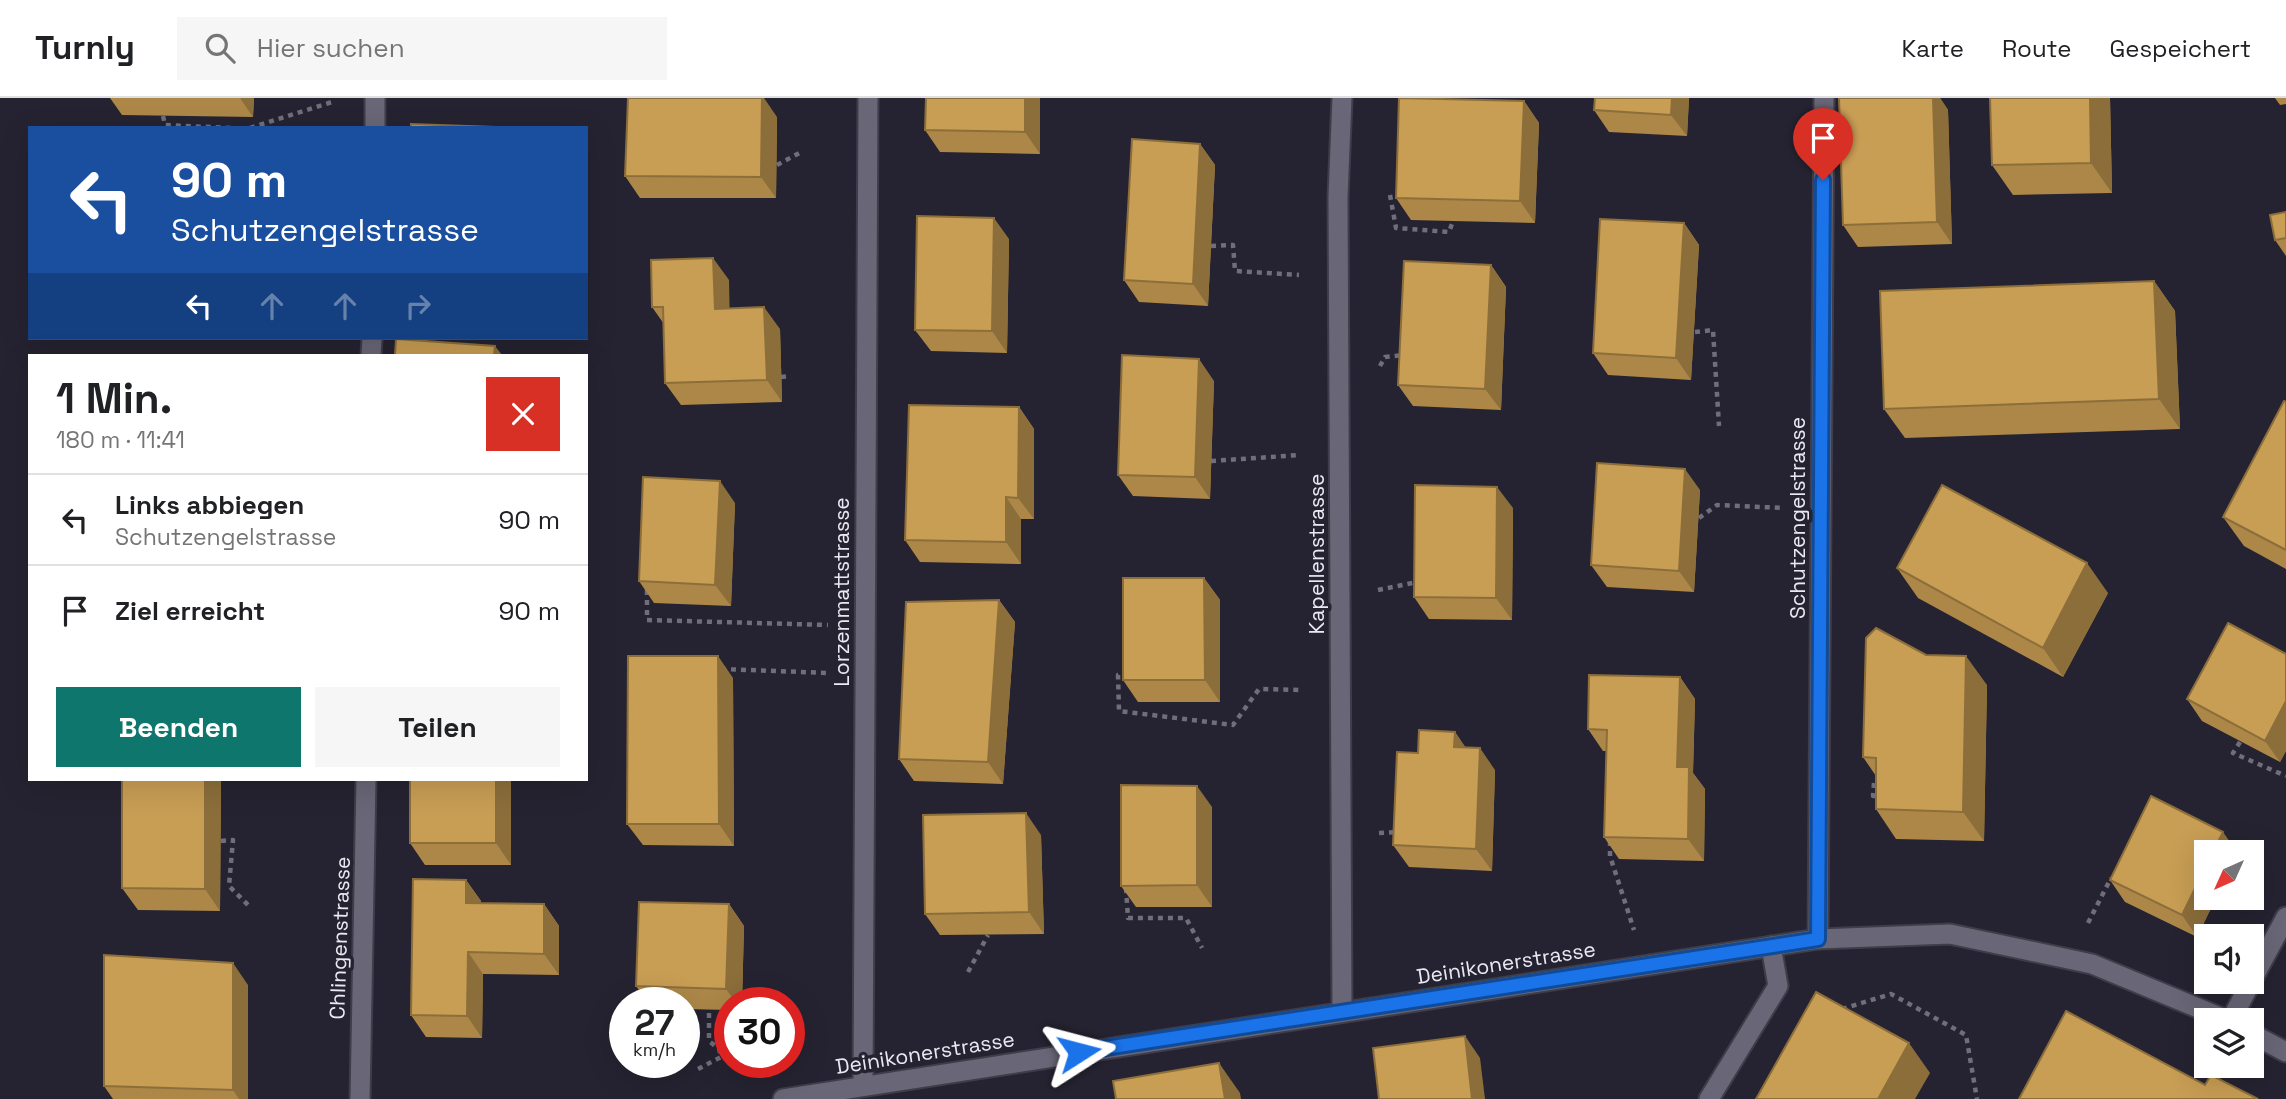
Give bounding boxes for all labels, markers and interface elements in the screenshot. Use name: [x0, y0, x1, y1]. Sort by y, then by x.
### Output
search box: [177, 17, 667, 80]
text: Turnly: [35, 27, 135, 69]
icon: search: [201, 29, 239, 67]
text: Hier suchen: [257, 31, 405, 65]
text: Karte: [1902, 33, 1964, 64]
text: Route: [2002, 33, 2071, 64]
text: Gespeichert: [2109, 33, 2251, 64]
pin: [1793, 108, 1853, 180]
icon: arrive: [1804, 119, 1842, 157]
text: 90 m: [171, 149, 287, 211]
icon: left: [56, 154, 147, 245]
text: Schutzengelstrasse: [171, 210, 479, 250]
icon: left: [180, 287, 218, 325]
icon: ahead: [253, 287, 291, 325]
icon: ahead: [326, 287, 364, 325]
icon: right: [399, 287, 437, 325]
text: 1 Min.: [56, 372, 172, 425]
button: close: [486, 377, 560, 451]
street label: Schutzengelstrasse: [1784, 417, 1811, 619]
text: 180 m · 11:41: [56, 425, 185, 455]
street label: Kapellenstrasse: [1303, 473, 1330, 635]
text: Links abbiegen: [115, 488, 304, 522]
street label: Lorzenmattstrasse: [828, 497, 855, 687]
icon: left: [56, 501, 94, 539]
text: 90 m: [498, 503, 560, 537]
text: Schutzengelstrasse: [115, 522, 336, 552]
icon: arrive: [56, 592, 94, 630]
text: Ziel erreicht: [115, 594, 265, 628]
text: 90 m: [498, 594, 560, 628]
button: Beenden: [56, 687, 301, 767]
button: Teilen: [315, 687, 560, 767]
north arrow: [2194, 840, 2264, 910]
map controls: [2194, 840, 2264, 1078]
street label: Chlingenstrasse: [323, 856, 356, 1020]
button: sound: [2194, 924, 2264, 994]
street label: Deinikonerstrasse: [1414, 935, 1597, 990]
speed limit sign: 30: [714, 987, 805, 1078]
text: 27: [635, 1001, 674, 1045]
button: layers: [2194, 1008, 2264, 1078]
position arrow: [1042, 1015, 1116, 1089]
street label: Deinikonerstrasse: [833, 1025, 1016, 1080]
text: km/h: [633, 1038, 676, 1061]

